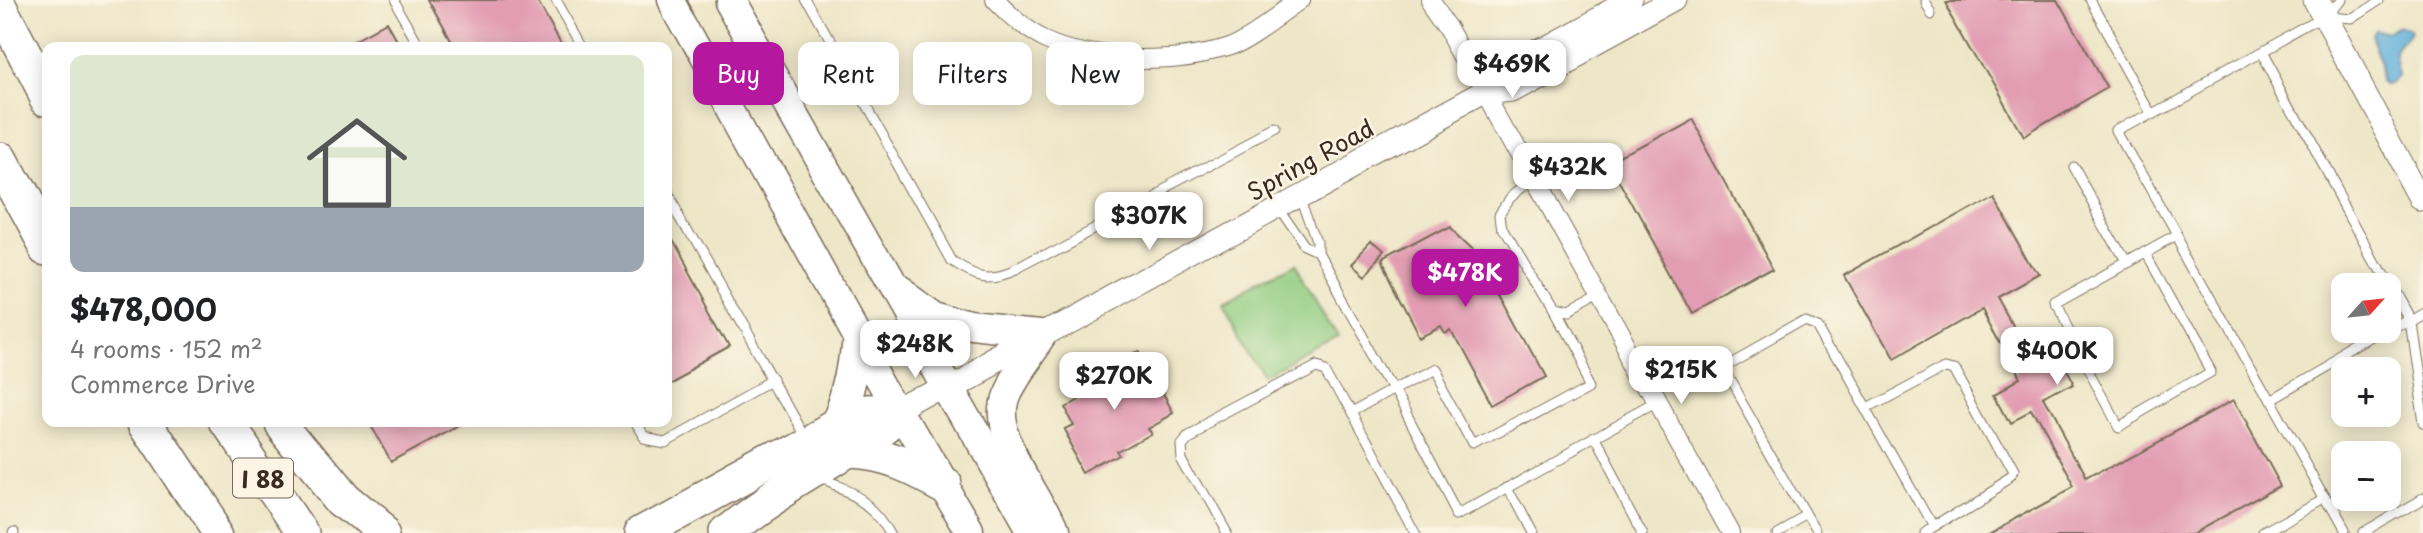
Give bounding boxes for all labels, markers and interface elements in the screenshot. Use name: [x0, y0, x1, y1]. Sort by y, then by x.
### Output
pin: $469K: [1463, 41, 1561, 100]
chip: Buy: [693, 42, 784, 105]
chip: Rent: [798, 42, 899, 105]
chip: Filters: [913, 42, 1032, 105]
chip: New: [1046, 42, 1144, 105]
text: $469K: [1473, 45, 1551, 80]
icon: home: [294, 100, 420, 226]
street label: Spring Road: [1240, 109, 1380, 209]
pin: $432K: [1519, 144, 1617, 203]
text: $432K: [1529, 148, 1607, 183]
pin: $307K: [1100, 192, 1198, 252]
text: $307K: [1111, 197, 1187, 232]
pin: $478K: [1416, 250, 1514, 309]
text: $478K: [1428, 254, 1502, 289]
north arrow: [2331, 273, 2401, 343]
map controls: [2331, 273, 2401, 511]
text: $478,000: [70, 286, 217, 331]
pin: $248K: [866, 320, 964, 380]
text: $248K: [876, 325, 954, 360]
pin: $400K: [2008, 328, 2106, 387]
text: 4 rooms · 152 m²: [70, 331, 263, 366]
text: $400K: [2016, 332, 2098, 367]
pin: $215K: [1632, 346, 1730, 406]
text: $215K: [1645, 351, 1717, 386]
pin: $270K: [1065, 352, 1163, 412]
text: $270K: [1075, 357, 1153, 392]
button: +: [2331, 357, 2401, 427]
text: Commerce Drive: [70, 366, 256, 401]
button: −: [2331, 441, 2401, 511]
road number: I 88: [233, 458, 293, 498]

